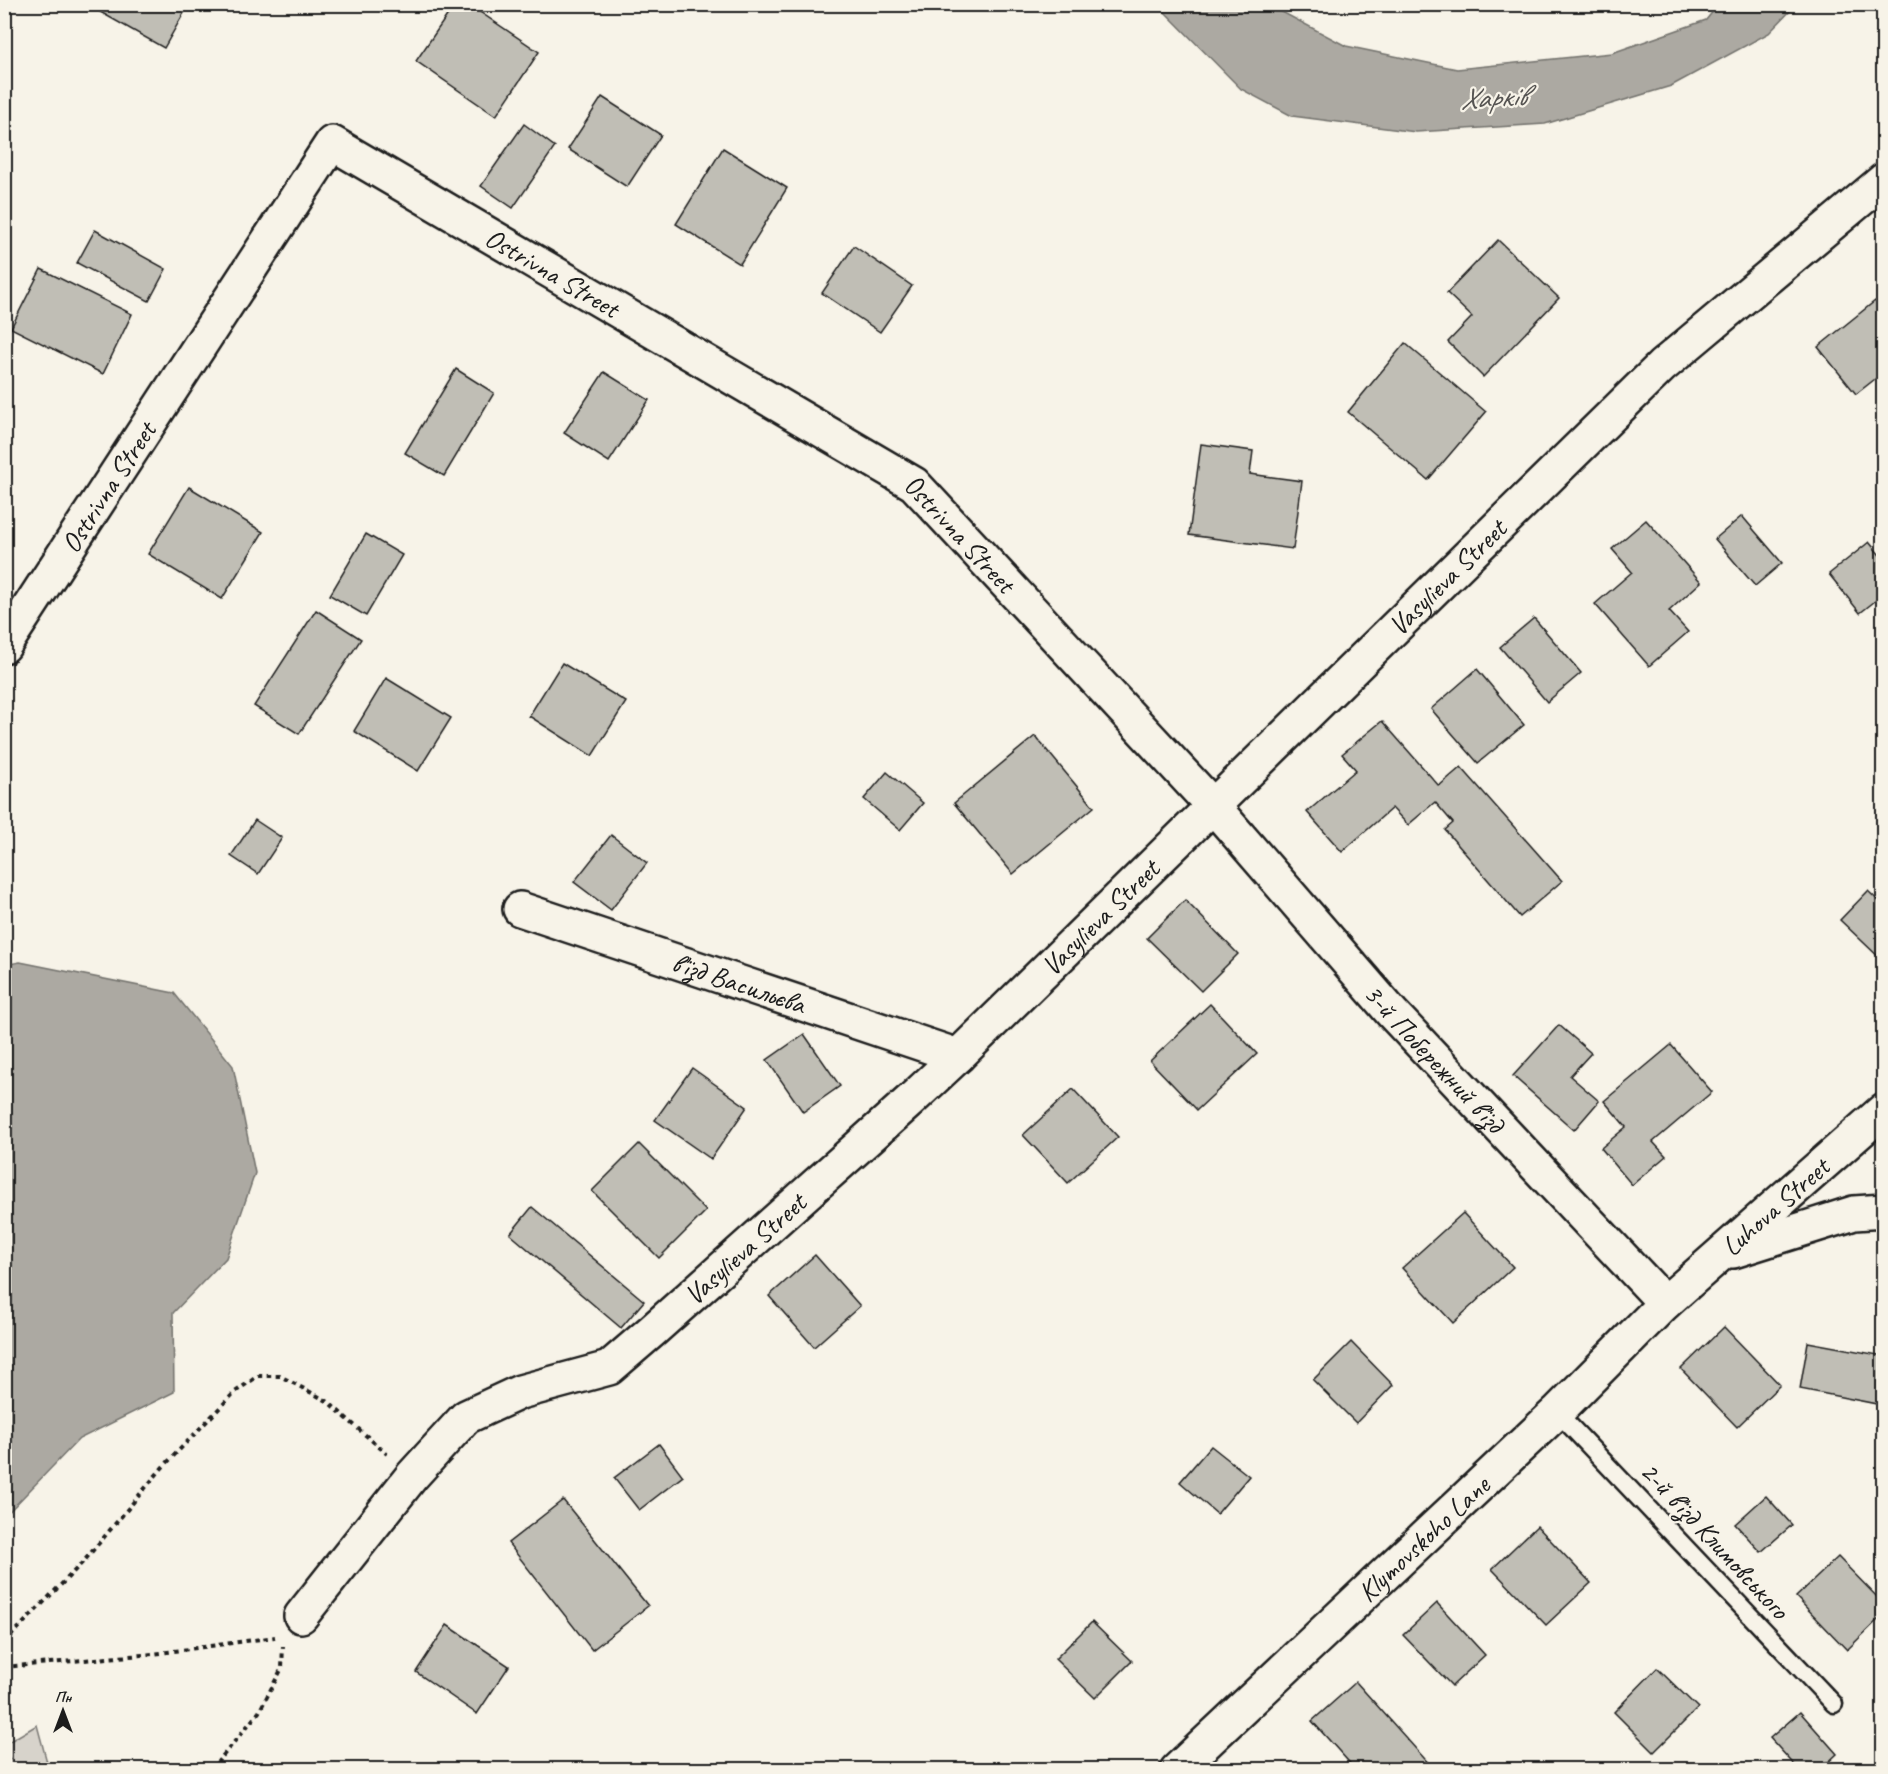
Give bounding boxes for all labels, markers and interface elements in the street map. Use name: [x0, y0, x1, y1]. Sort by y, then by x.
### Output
water label: Харків: [1459, 76, 1539, 118]
street label: Ostrivna Street: [479, 219, 628, 326]
street label: Ostrivna Street: [52, 413, 165, 559]
street label: Ostrivna Street: [899, 465, 1025, 602]
street label: Vasylieva Street: [1381, 510, 1515, 642]
street label: Vasylieva Street: [1033, 850, 1168, 983]
street label: в'їзд Васильєва: [668, 944, 812, 1022]
street label: 3-й Побережний в'їзд: [1357, 976, 1515, 1142]
street label: Luhova Street: [1714, 1148, 1838, 1263]
street label: Vasylieva Street: [676, 1183, 815, 1312]
street label: 2-й в'їзд Климовського: [1632, 1454, 1799, 1628]
street label: Klymovskoho Lane: [1350, 1466, 1498, 1609]
north arrow: [33, 1681, 93, 1741]
text: Пн: [55, 1687, 72, 1707]

